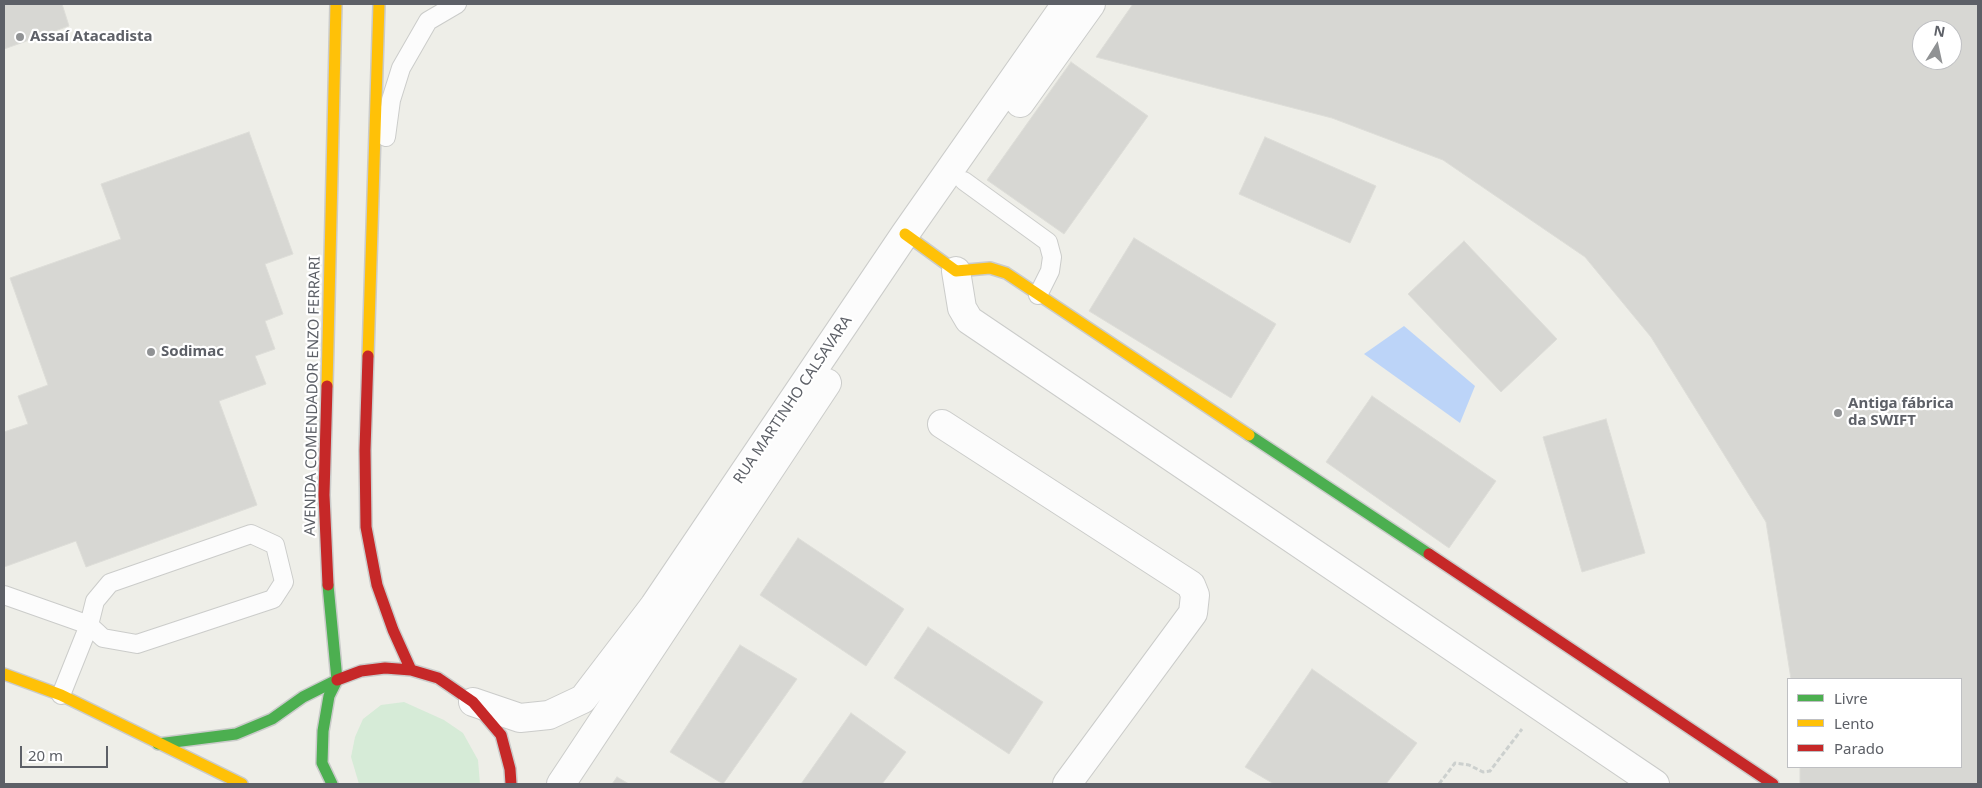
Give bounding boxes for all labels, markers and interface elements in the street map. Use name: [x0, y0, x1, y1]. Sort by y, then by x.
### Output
north arrow: [1912, 20, 1962, 70]
text: N: [1932, 20, 1947, 41]
place label: Assaí Atacadista: [30, 28, 152, 46]
marker: Assaí Atacadista: [14, 31, 26, 43]
street label: AVENIDA COMENDADOR ENZO FERRARI: [302, 256, 324, 536]
street label: RUA MARTINHO CALSAVARA: [730, 313, 856, 487]
place label: Sodimac: [161, 343, 224, 361]
marker: Sodimac: [145, 346, 157, 358]
place label: Antiga fábrica da SWIFT: [1848, 395, 1954, 430]
marker: Antiga fábrica da SWIFT: [1832, 407, 1844, 419]
legend: [1787, 678, 1962, 768]
text: Livre: [1834, 688, 1868, 708]
text: Lento: [1834, 713, 1874, 733]
scale bar: [22, 736, 110, 768]
text: Parado: [1834, 738, 1884, 758]
text: 20 m: [28, 745, 63, 765]

